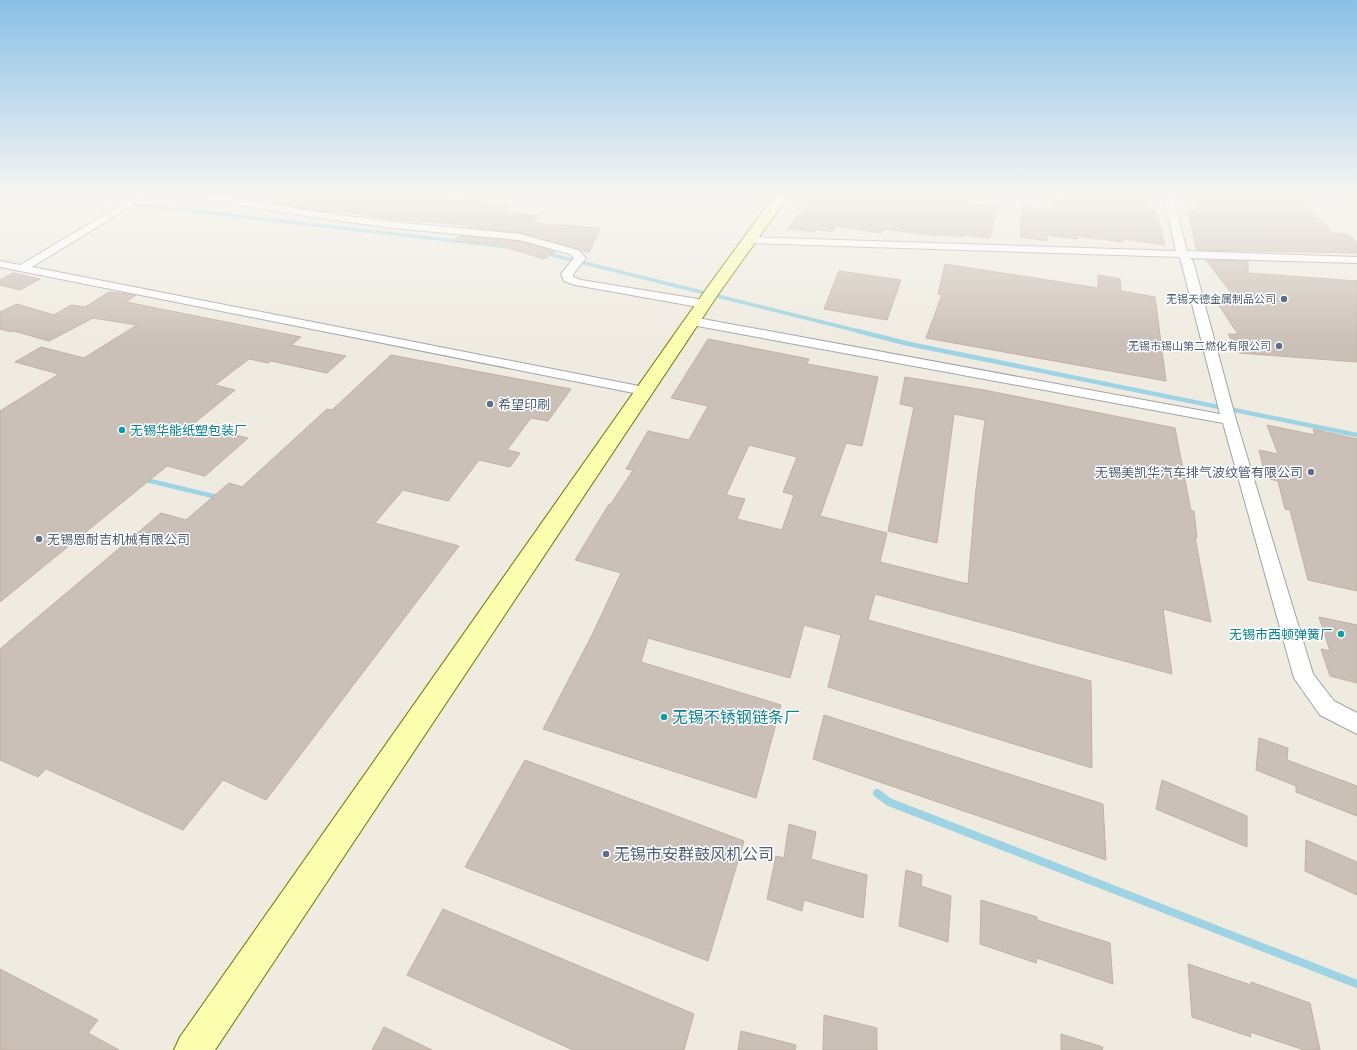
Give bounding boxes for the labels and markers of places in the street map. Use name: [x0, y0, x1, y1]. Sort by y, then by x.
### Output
place label: 无锡天德金属制品公司: [1166, 293, 1276, 306]
marker: 无锡天德金属制品公司: [1279, 294, 1289, 304]
place label: 无锡市锡山第二燃化有限公司: [1128, 340, 1271, 353]
marker: 无锡市锡山第二燃化有限公司: [1274, 341, 1284, 351]
place label: 希望印刷: [498, 397, 550, 412]
marker: 希望印刷: [485, 399, 495, 409]
place label: 无锡华能纸塑包装厂: [130, 423, 247, 438]
marker: 无锡华能纸塑包装厂: [117, 425, 127, 435]
place label: 无锡美凯华汽车排气波纹管有限公司: [1095, 465, 1303, 480]
marker: 无锡美凯华汽车排气波纹管有限公司: [1306, 467, 1316, 477]
place label: 无锡恩耐吉机械有限公司: [47, 532, 190, 547]
marker: 无锡恩耐吉机械有限公司: [34, 534, 44, 544]
place label: 无锡市西顿弹簧厂: [1229, 627, 1333, 642]
marker: 无锡市西顿弹簧厂: [1336, 629, 1346, 639]
place label: 无锡不锈钢链条厂: [672, 708, 800, 727]
marker: 无锡不锈钢链条厂: [659, 712, 669, 722]
place label: 无锡市安群鼓风机公司: [614, 845, 774, 864]
marker: 无锡市安群鼓风机公司: [601, 849, 611, 859]

